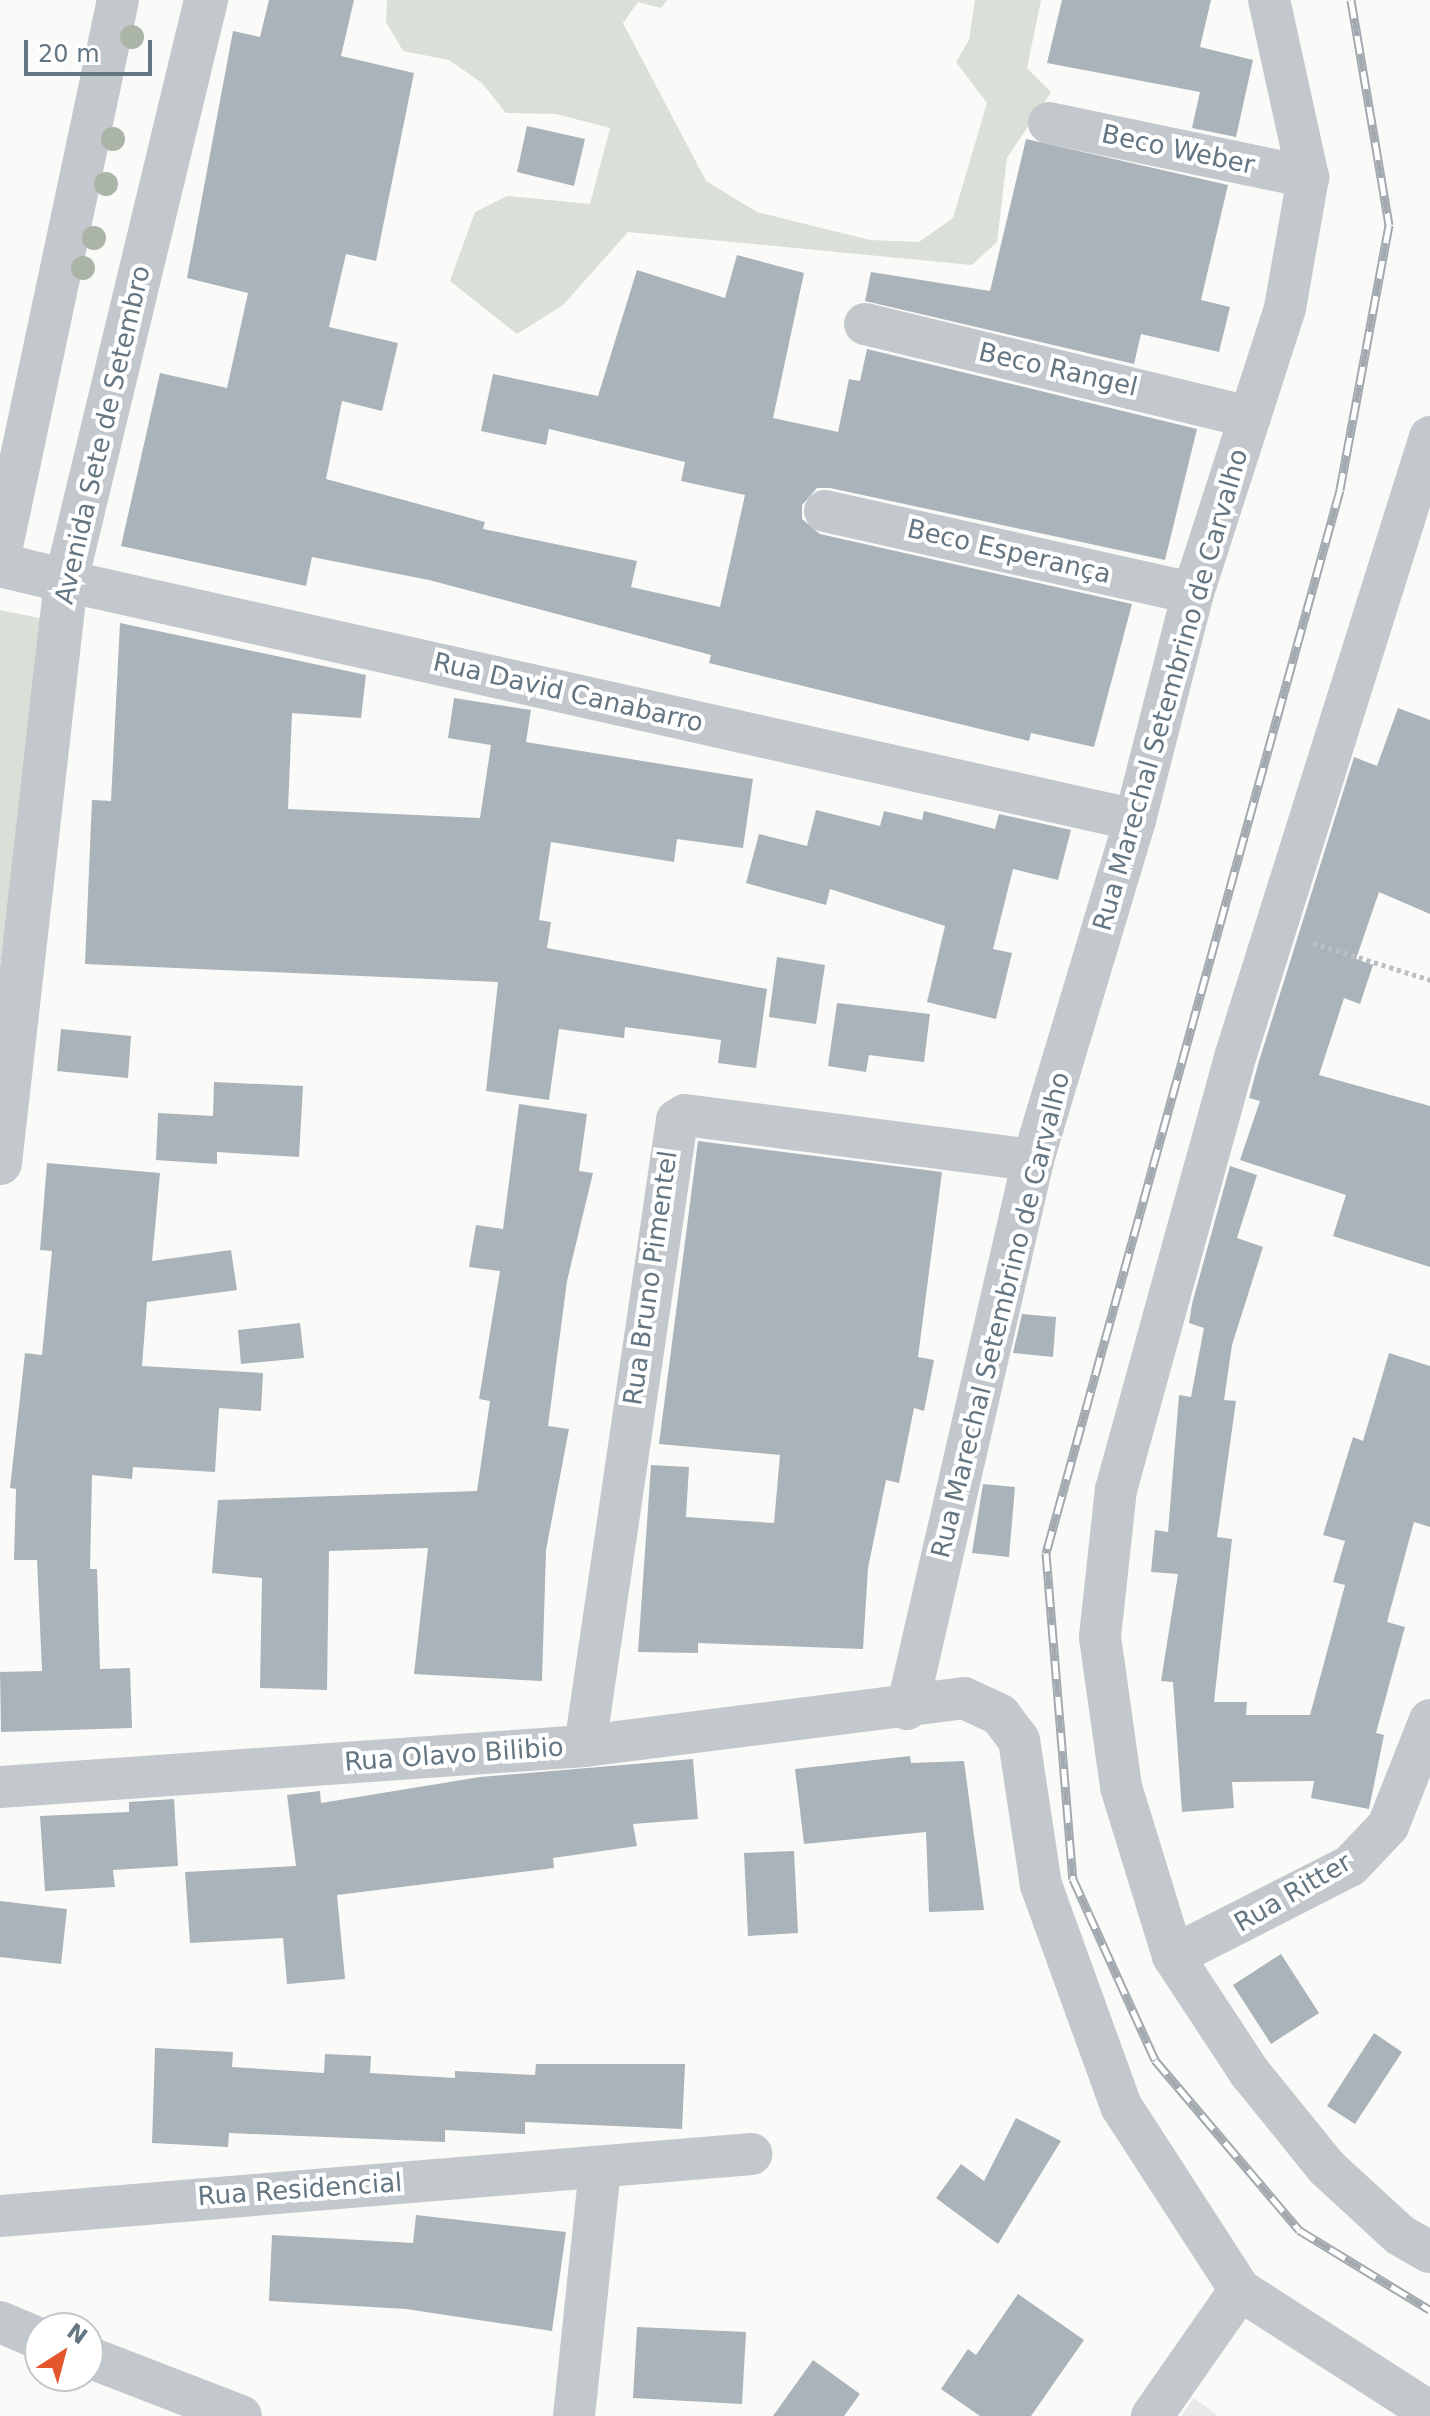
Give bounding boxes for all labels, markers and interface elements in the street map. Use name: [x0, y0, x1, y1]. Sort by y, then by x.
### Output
scale bar: [28, 24, 156, 74]
text: 20 m: [38, 40, 100, 68]
street label: Beco Weber: [1099, 119, 1257, 181]
street label: Avenida Sete de Setembro: [49, 263, 157, 607]
street label: Beco Rangel: [976, 337, 1140, 403]
street label: Rua Marechal Setembrino de Carvalho: [1087, 445, 1255, 935]
street label: Beco Esperança: [904, 513, 1114, 591]
street label: Rua David Canabarro: [430, 647, 706, 739]
street label: Rua Marechal Setembrino de Carvalho: [925, 1069, 1077, 1561]
street label: Rua Bruno Pimentel: [618, 1149, 684, 1407]
street label: Rua Olavo Bilibio: [343, 1732, 565, 1778]
street label: Rua Ritter: [1229, 1847, 1357, 1939]
street label: Rua Residencial: [197, 2167, 403, 2213]
north arrow: [24, 2312, 104, 2392]
text: N: [62, 2318, 92, 2349]

